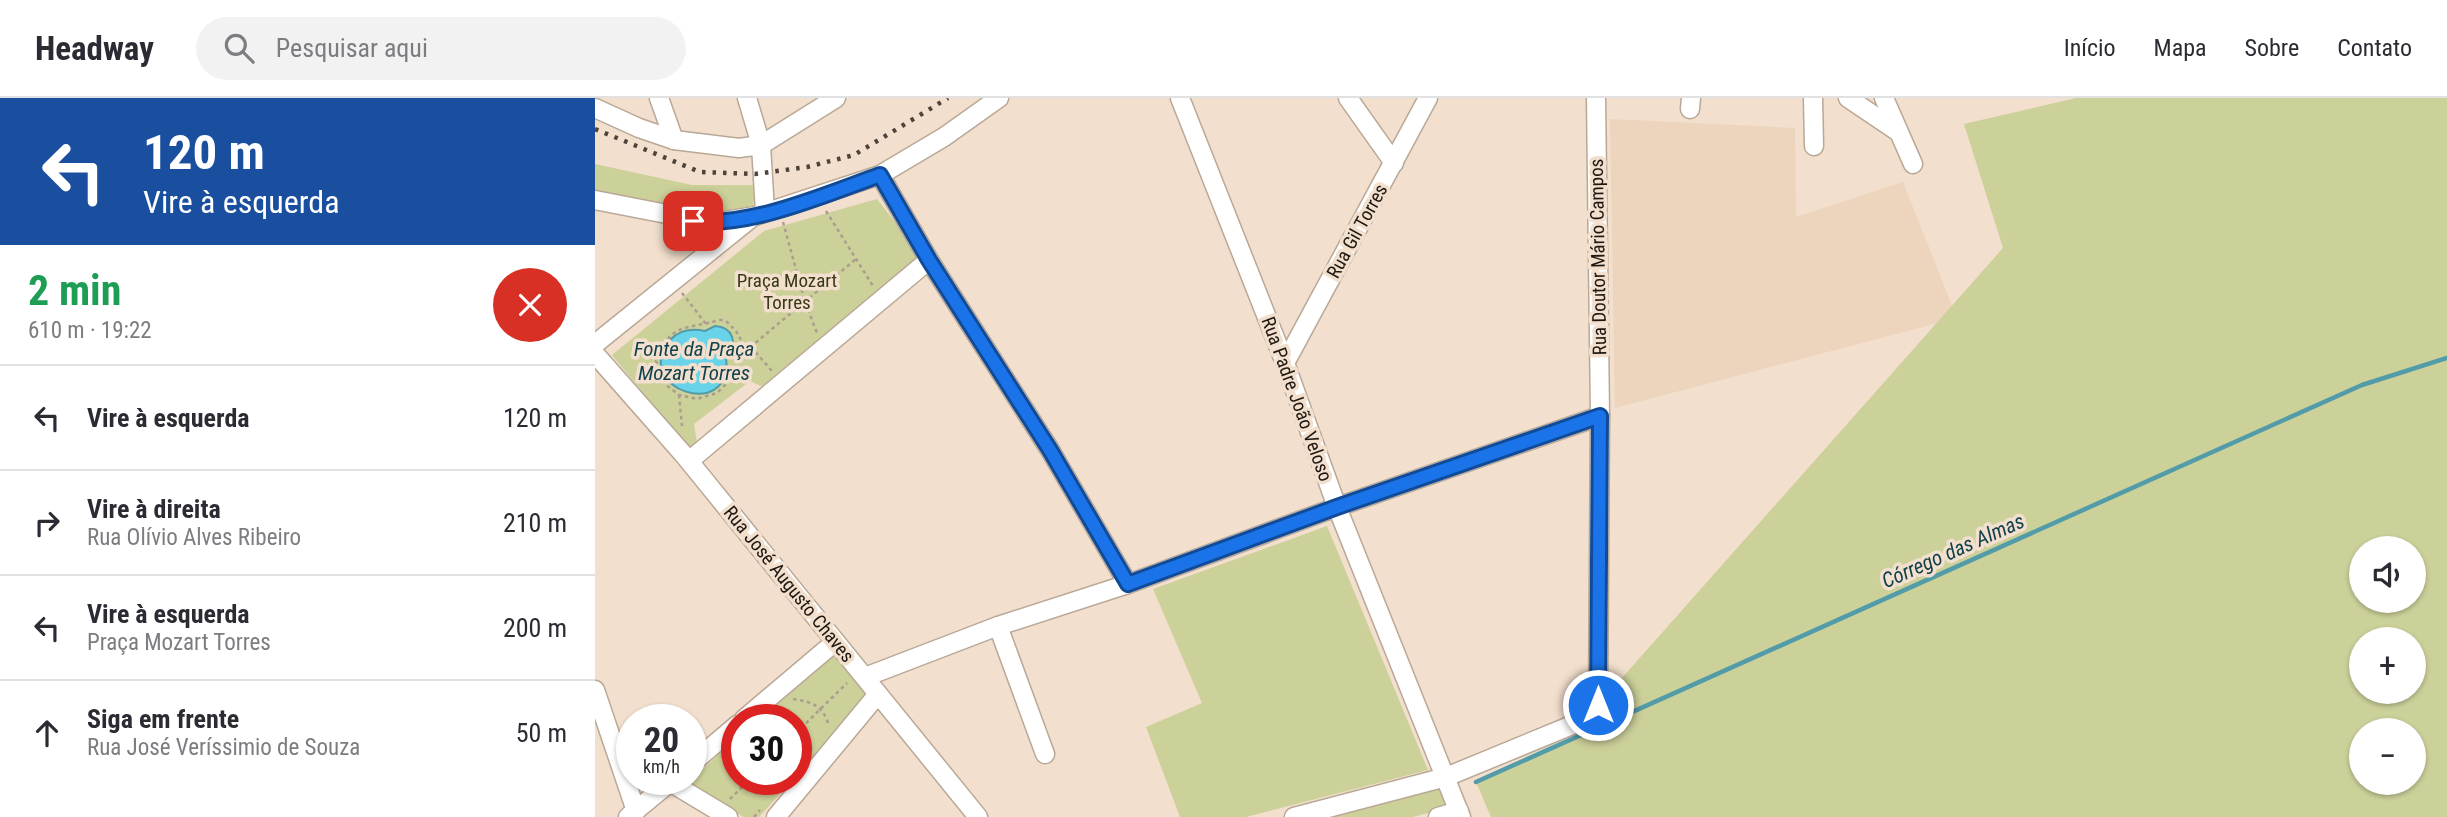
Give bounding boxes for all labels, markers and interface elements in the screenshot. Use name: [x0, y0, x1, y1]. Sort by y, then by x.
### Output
search box: [196, 17, 686, 80]
text: Headway: [35, 29, 154, 68]
icon: search: [220, 29, 258, 67]
text: Pesquisar aqui: [276, 33, 428, 63]
text: Início: [2064, 34, 2116, 62]
text: Mapa: [2154, 34, 2207, 62]
text: Sobre: [2245, 34, 2299, 62]
text: Contato: [2337, 34, 2412, 62]
text: 120 m: [143, 124, 265, 181]
icon: left: [28, 126, 119, 217]
street label: Rua Doutor Mário Campos: [1585, 158, 1611, 356]
street label: Rua Gil Torres: [1322, 180, 1392, 282]
text: Vire à esquerda: [143, 183, 339, 221]
pin: [663, 191, 723, 251]
icon: arrive: [674, 202, 712, 240]
text: 2 min: [28, 266, 121, 315]
button: close: [493, 268, 567, 342]
park label: Praça Mozart Torres: [737, 269, 837, 314]
street label: Rua Padre João Veloso: [1257, 314, 1337, 484]
text: 610 m · 19:22: [28, 317, 152, 344]
water label: Fonte da Praça Mozart Torres: [634, 337, 754, 385]
icon: left: [28, 399, 66, 437]
text: Vire à esquerda: [87, 403, 250, 433]
text: 120 m: [503, 403, 567, 433]
text: Vire à direita: [87, 494, 221, 524]
street label: Rua José Augusto Chaves: [719, 501, 859, 667]
icon: right: [28, 504, 66, 542]
text: 210 m: [503, 508, 567, 538]
water label: Córrego das Almas: [1878, 509, 2028, 593]
text: Rua Olívio Alves Ribeiro: [87, 524, 301, 551]
map controls: [2349, 536, 2426, 795]
button: sound: [2349, 536, 2426, 613]
text: Vire à esquerda: [87, 599, 250, 629]
icon: left: [28, 609, 66, 647]
text: 200 m: [503, 613, 567, 643]
button: +: [2349, 627, 2426, 704]
text: Praça Mozart Torres: [87, 629, 271, 656]
position arrow: [1561, 668, 1635, 742]
text: Siga em frente: [87, 704, 239, 734]
speed limit sign: 30: [721, 704, 812, 795]
icon: ahead: [28, 714, 66, 752]
text: 50 m: [516, 718, 567, 748]
button: −: [2349, 718, 2426, 795]
text: 20: [644, 720, 679, 761]
text: Rua José Veríssimio de Souza: [87, 734, 360, 761]
text: km/h: [643, 756, 680, 777]

